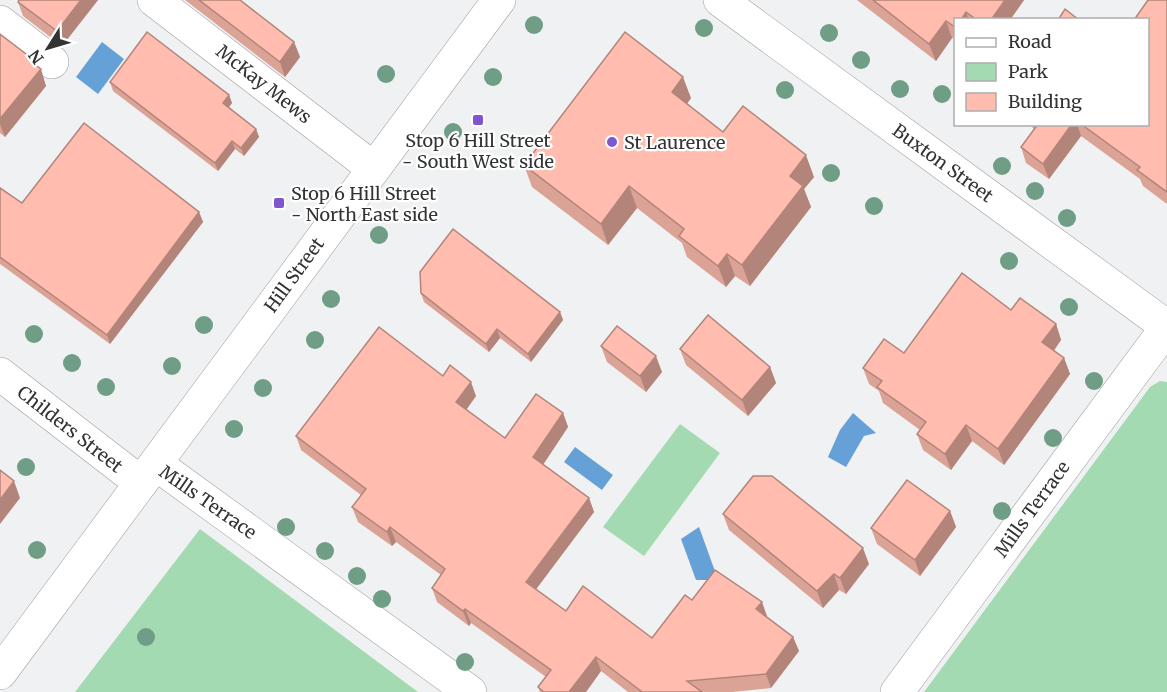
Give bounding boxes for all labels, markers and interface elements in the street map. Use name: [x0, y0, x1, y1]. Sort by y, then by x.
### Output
north arrow: [18, 18, 78, 78]
legend: [954, 18, 1149, 126]
text: Road: [1008, 30, 1052, 53]
street label: McKay Mews: [212, 40, 316, 128]
text: N: [24, 46, 48, 68]
text: Park: [1008, 60, 1049, 83]
text: Building: [1008, 90, 1082, 113]
marker: Stop 6 Hill Street - South West side: [471, 113, 485, 127]
street label: Buxton Street: [888, 119, 998, 207]
place label: Stop 6 Hill Street - South West side: [402, 129, 554, 173]
place label: St Laurence: [624, 131, 725, 154]
marker: St Laurence: [605, 135, 619, 149]
place label: Stop 6 Hill Street - North East side: [291, 182, 438, 226]
marker: Stop 6 Hill Street - North East side: [272, 196, 286, 210]
street label: Hill Street: [259, 233, 329, 317]
street label: Childers Street: [13, 381, 127, 477]
street label: Mills Terrace: [989, 456, 1075, 562]
street label: Mills Terrace: [155, 460, 261, 544]

